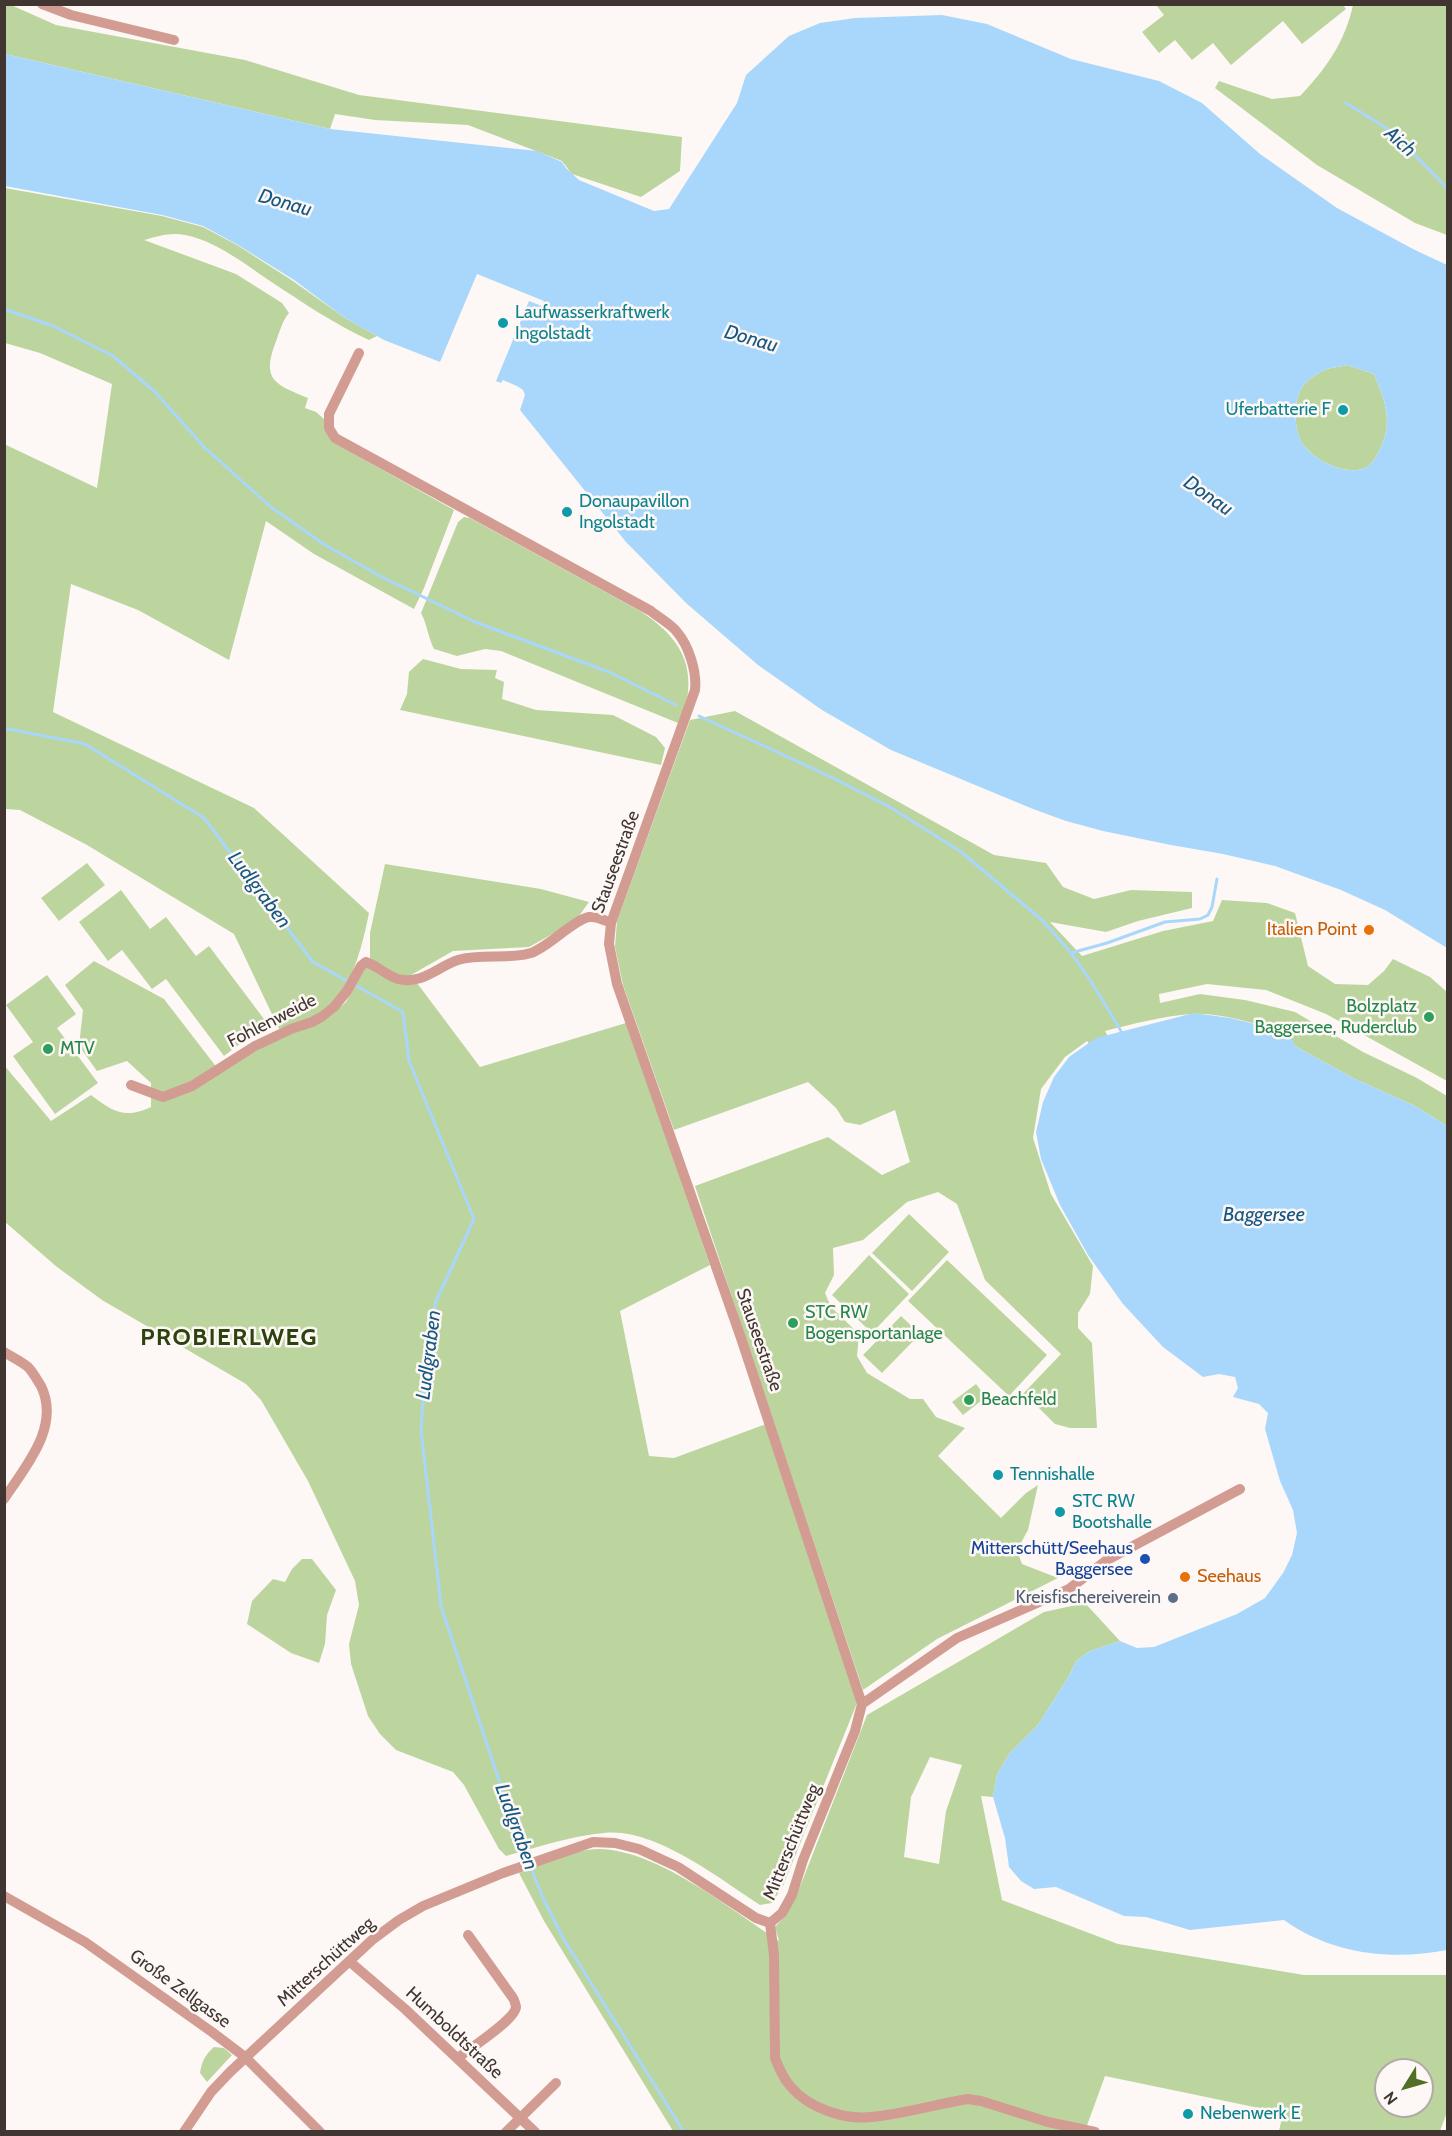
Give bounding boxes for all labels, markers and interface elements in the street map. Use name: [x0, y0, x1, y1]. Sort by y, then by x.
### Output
water label: Aich: [1379, 122, 1421, 162]
water label: Donau: [255, 184, 315, 222]
place label: Laufwasserkraftwerk Ingolstadt: [515, 302, 670, 344]
marker: Laufwasserkraftwerk Ingolstadt: [496, 316, 510, 330]
water label: Donau: [721, 320, 781, 358]
place label: Uferbatterie F: [1225, 399, 1331, 421]
marker: Uferbatterie F: [1336, 403, 1350, 417]
water label: Donau: [1179, 471, 1237, 521]
place label: Donaupavillon Ingolstadt: [579, 491, 689, 534]
marker: Donaupavillon Ingolstadt: [560, 505, 574, 519]
street label: Stauseestraße: [587, 808, 645, 916]
water label: Ludlgraben: [222, 847, 296, 933]
place label: Italien Point: [1267, 919, 1357, 941]
marker: Italien Point: [1362, 923, 1376, 937]
street label: Fohlenweide: [224, 989, 320, 1053]
place label: Bolzplatz Baggersee, Ruderclub: [1254, 996, 1417, 1038]
marker: Bolzplatz Baggersee, Ruderclub: [1422, 1010, 1436, 1024]
place label: MTV: [60, 1038, 95, 1060]
marker: MTV: [41, 1042, 55, 1056]
water label: Baggersee: [1223, 1203, 1305, 1227]
street label: Stauseestraße: [731, 1286, 787, 1394]
place label: STC RW Bogensportanlage: [805, 1302, 943, 1344]
water label: Ludlgraben: [412, 1309, 446, 1401]
marker: STC RW Bogensportanlage: [786, 1316, 800, 1330]
district label: PROBIERLWEG: [140, 1324, 318, 1352]
place label: Beachfeld: [981, 1389, 1057, 1411]
marker: Beachfeld: [962, 1393, 976, 1407]
place label: Tennishalle: [1010, 1464, 1095, 1486]
marker: Tennishalle: [991, 1468, 1005, 1482]
place label: STC RW Bootshalle: [1072, 1491, 1152, 1534]
marker: STC RW Bootshalle: [1053, 1505, 1067, 1519]
place label: Mitterschütt/Seehaus Baggersee: [971, 1538, 1133, 1580]
marker: Mitterschütt/Seehaus Baggersee: [1138, 1552, 1152, 1566]
place label: Seehaus: [1197, 1566, 1261, 1588]
marker: Seehaus: [1178, 1570, 1192, 1584]
place label: Kreisfischereiverein: [1016, 1587, 1161, 1609]
marker: Kreisfischereiverein: [1166, 1591, 1180, 1605]
water label: Ludlgraben: [489, 1781, 543, 1873]
street label: Mitterschüttweg: [759, 1781, 825, 1903]
street label: Mitterschüttweg: [273, 1913, 379, 2011]
street label: Große Zellgasse: [125, 1945, 235, 2033]
street label: Humboldtstraße: [401, 1982, 507, 2084]
north arrow: [1374, 2058, 1434, 2118]
text: N: [1380, 2088, 1402, 2108]
place label: Nebenwerk E: [1200, 2103, 1301, 2125]
marker: Nebenwerk E: [1181, 2107, 1195, 2121]

